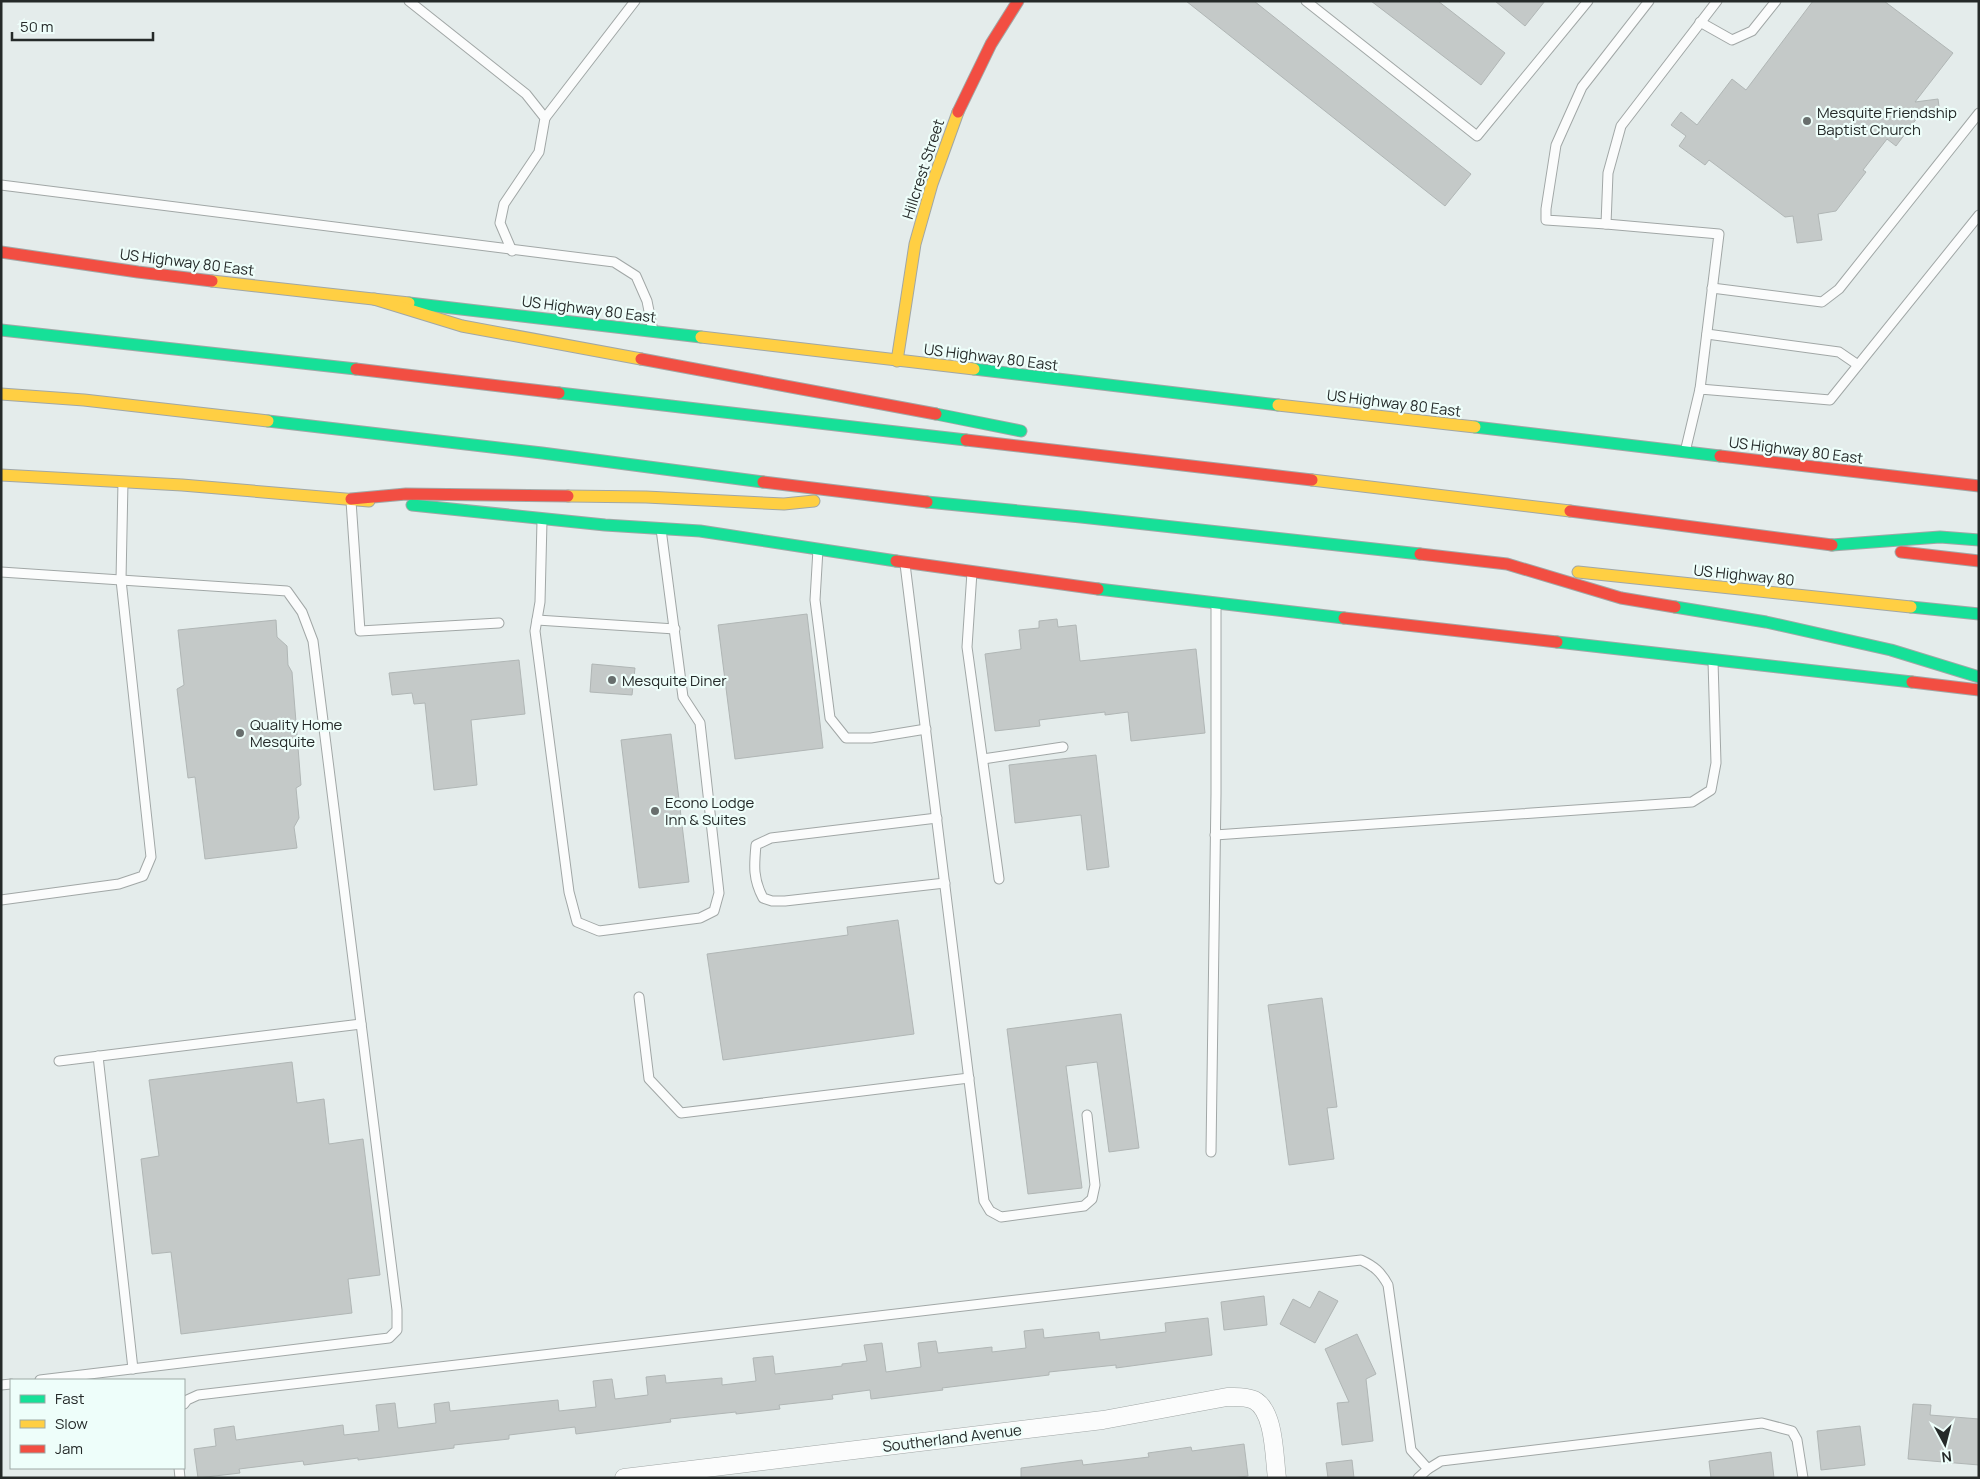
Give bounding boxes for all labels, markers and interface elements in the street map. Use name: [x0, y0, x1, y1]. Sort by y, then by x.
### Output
scale bar: [12, 10, 154, 42]
text: 50 m: [20, 16, 54, 37]
place label: Mesquite Friendship Baptist Church: [1817, 102, 1957, 140]
marker: Mesquite Friendship Baptist Church: [1801, 115, 1813, 127]
street label: Hillcrest Street: [897, 116, 949, 222]
street label: US Highway 80 East: [119, 243, 255, 281]
street label: US Highway 80 East: [521, 290, 657, 328]
street label: US Highway 80 East: [923, 338, 1059, 376]
street label: US Highway 80 East: [1326, 384, 1462, 422]
street label: US Highway 80 East: [1728, 431, 1864, 469]
street label: US Highway 80: [1692, 559, 1796, 591]
place label: Mesquite Diner: [622, 670, 727, 691]
marker: Mesquite Diner: [606, 674, 618, 686]
place label: Quality Home Mesquite: [250, 714, 343, 752]
marker: Quality Home Mesquite: [234, 727, 246, 739]
place label: Econo Lodge Inn & Suites: [665, 792, 755, 830]
marker: Econo Lodge Inn & Suites: [649, 805, 661, 817]
legend: [10, 1379, 185, 1469]
text: Fast: [55, 1388, 84, 1409]
text: Slow: [55, 1413, 88, 1434]
street label: Southerland Avenue: [881, 1419, 1023, 1457]
north arrow: [1920, 1419, 1970, 1469]
text: Jam: [55, 1438, 83, 1459]
text: N: [1940, 1447, 1953, 1467]

